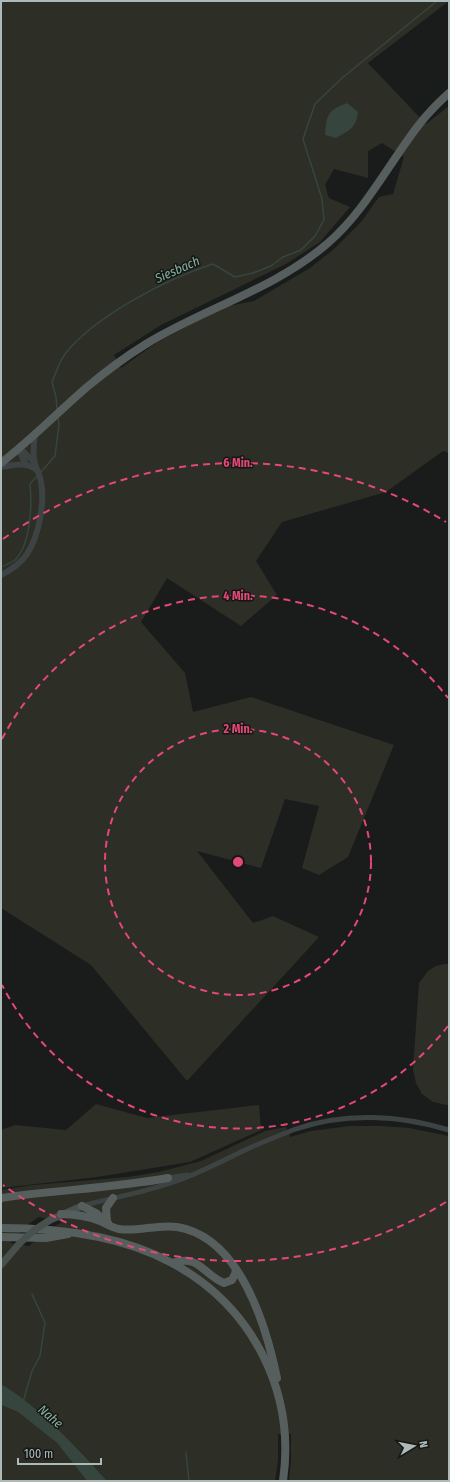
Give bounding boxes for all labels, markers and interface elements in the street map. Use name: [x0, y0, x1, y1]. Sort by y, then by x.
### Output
water label: Siesbach: [152, 253, 202, 286]
text: 6 Min.: [223, 456, 253, 470]
text: 4 Min.: [223, 589, 253, 603]
text: 2 Min.: [223, 722, 253, 736]
centre of rings: [231, 855, 245, 869]
water label: Nahe: [35, 1402, 66, 1431]
north arrow: [394, 1426, 434, 1466]
scale bar: [18, 1440, 101, 1466]
text: N: [416, 1440, 430, 1449]
text: 100 m: [24, 1447, 53, 1461]

